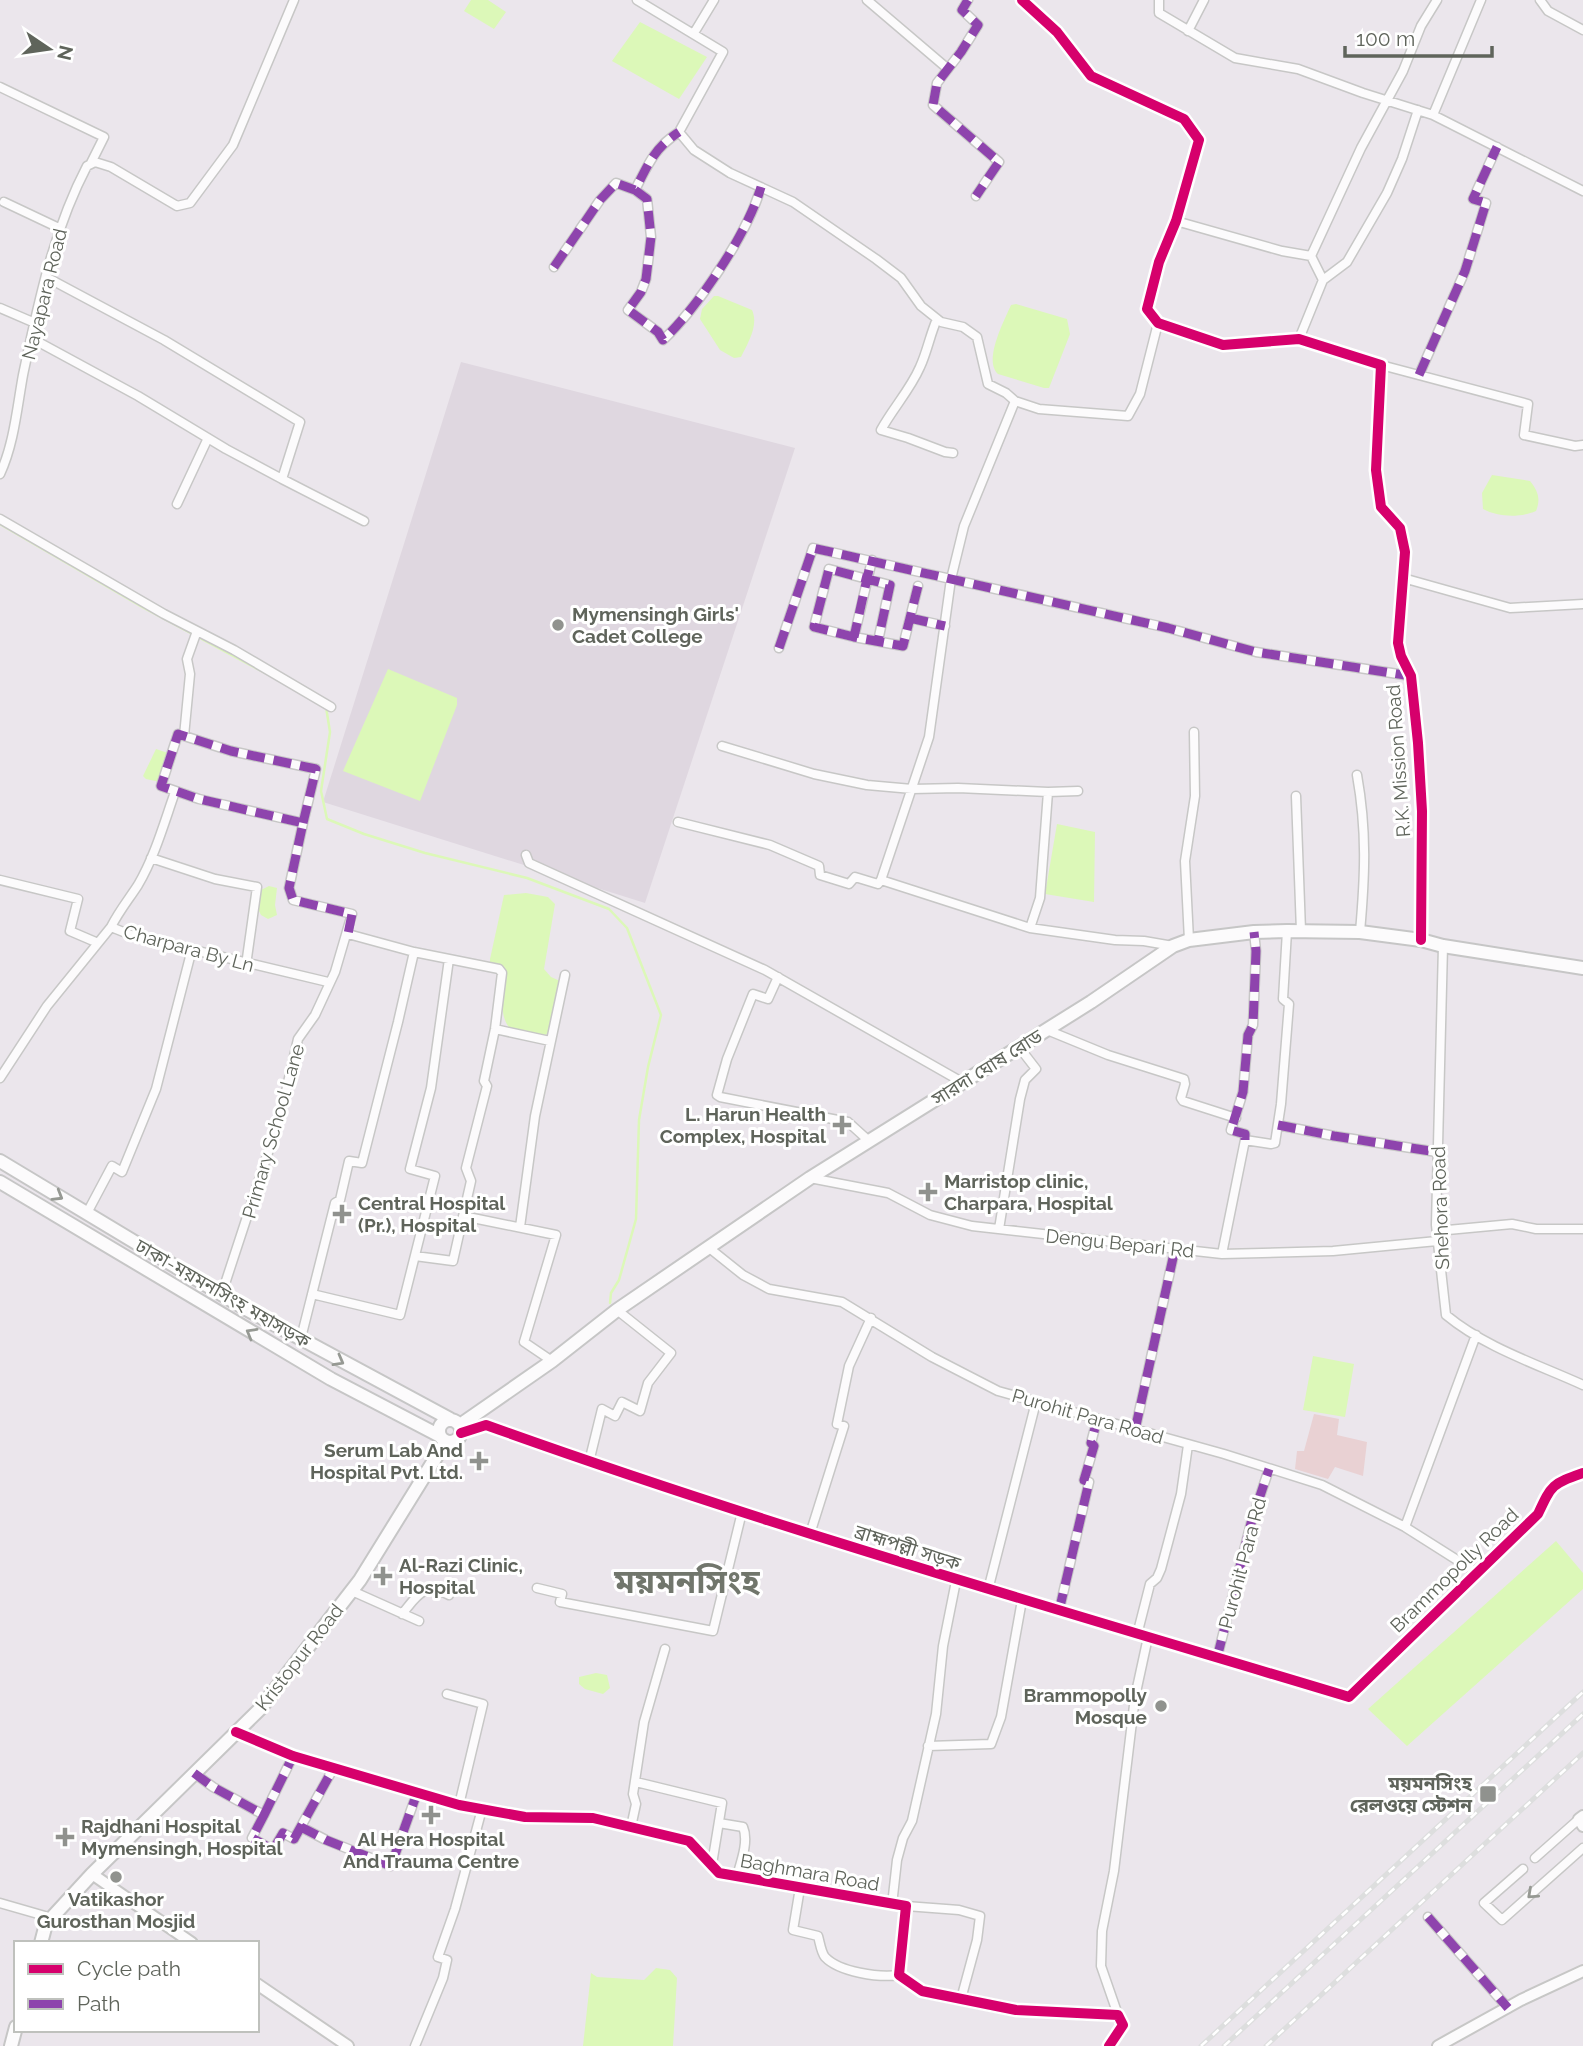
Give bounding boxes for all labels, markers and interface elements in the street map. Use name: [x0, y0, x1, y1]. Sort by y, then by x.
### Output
north arrow: [14, 14, 84, 84]
scale bar: [1345, 14, 1492, 58]
text: 100 m: [1356, 26, 1415, 51]
text: N: [53, 43, 78, 62]
street label: Nayapara Road: [17, 226, 71, 362]
place label: Mymensingh Girls' Cadet College: [572, 603, 739, 647]
marker: Mymensingh Girls' Cadet College: [550, 617, 566, 633]
street label: R.K. Mission Road: [1382, 684, 1414, 838]
street label: Charpara By Ln: [121, 920, 257, 976]
street label: সারদা ঘোষ রোড: [927, 1024, 1047, 1110]
street label: Primary School Lane: [238, 1041, 308, 1221]
place label: L. Harun Health Complex, Hospital: [660, 1103, 827, 1147]
marker: L. Harun Health Complex, Hospital: [832, 1115, 852, 1135]
street label: Shehora Road: [1427, 1146, 1453, 1270]
place label: Marristop clinic, Charpara, Hospital: [944, 1170, 1114, 1214]
marker: Marristop clinic, Charpara, Hospital: [918, 1182, 938, 1202]
one-way arrow: [51, 1188, 64, 1201]
place label: Central Hospital (Pr.), Hospital: [358, 1192, 506, 1236]
marker: Central Hospital (Pr.), Hospital: [332, 1204, 352, 1224]
street label: Dengu Bepari Rd: [1045, 1224, 1195, 1262]
street label: ঢাকা-ময়মনসিংহ মহাসড়ক: [131, 1233, 315, 1352]
one-way arrow: [246, 1328, 259, 1341]
one-way arrow: [332, 1353, 344, 1366]
street label: Purohit Para Road: [1010, 1384, 1166, 1448]
place label: Serum Lab And Hospital Pvt. Ltd.: [310, 1439, 463, 1483]
marker: Serum Lab And Hospital Pvt. Ltd.: [469, 1451, 489, 1471]
street label: Purohit Para Rd: [1214, 1495, 1270, 1631]
street label: Brammopolly Road: [1386, 1503, 1522, 1637]
street label: ব্রাহ্মপল্লী সড়ক: [852, 1519, 964, 1575]
place label: Al-Razi Clinic, Hospital: [399, 1554, 523, 1598]
district label: ময়মনসিংহ: [613, 1562, 761, 1601]
marker: Al-Razi Clinic, Hospital: [373, 1566, 393, 1586]
street label: Kristopur Road: [251, 1599, 347, 1715]
place label: Brammopolly Mosque: [1023, 1684, 1148, 1728]
marker: Brammopolly Mosque: [1153, 1698, 1169, 1714]
place label: ময়মনসিংহ রেলওয়ে স্টেশন: [1350, 1772, 1473, 1816]
marker: ময়মনসিংহ রেলওয়ে স্টেশন: [1478, 1784, 1498, 1804]
marker: Al Hera Hospital And Trauma Centre: [421, 1805, 441, 1825]
place label: Rajdhani Hospital Mymensingh, Hospital: [81, 1815, 284, 1859]
marker: Rajdhani Hospital Mymensingh, Hospital: [55, 1827, 75, 1847]
place label: Al Hera Hospital And Trauma Centre: [343, 1828, 519, 1872]
street label: Baghmara Road: [739, 1849, 881, 1895]
marker: Vatikashor Gurosthan Mosjid: [108, 1869, 124, 1885]
one-way arrow: [1527, 1886, 1540, 1898]
place label: Vatikashor Gurosthan Mosjid: [37, 1888, 195, 1932]
legend: [14, 1941, 259, 2032]
text: Cycle path: [77, 1956, 181, 1981]
text: Path: [77, 1991, 121, 2016]

